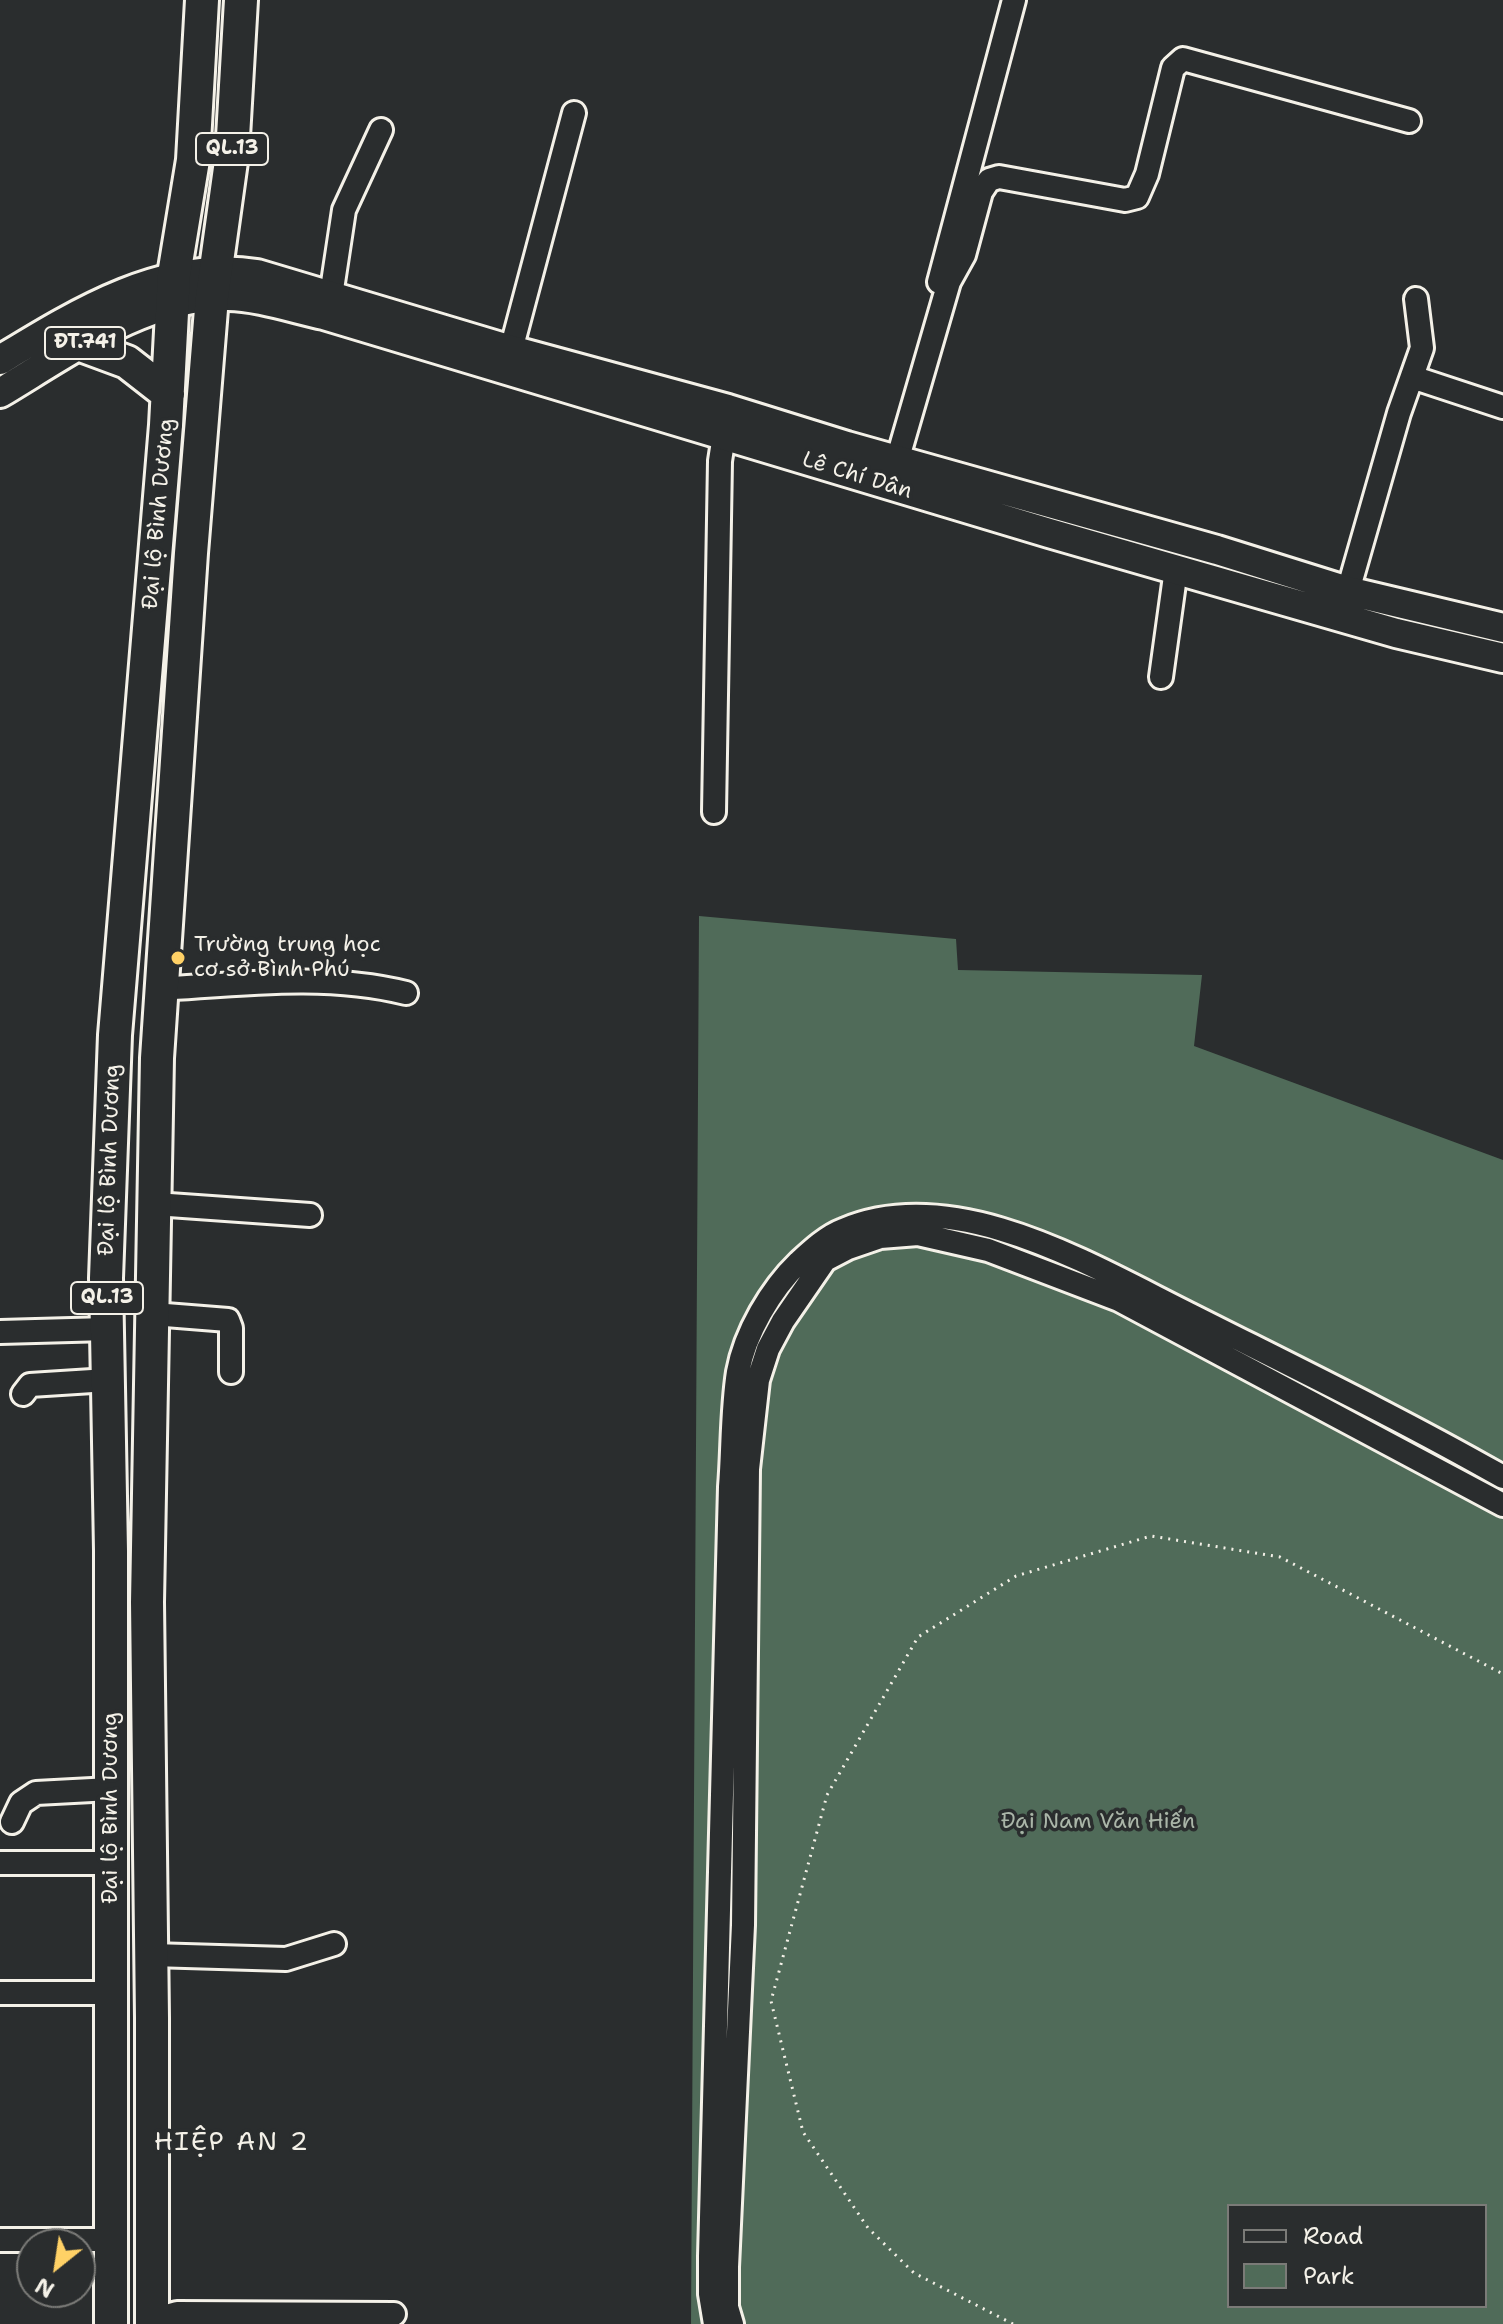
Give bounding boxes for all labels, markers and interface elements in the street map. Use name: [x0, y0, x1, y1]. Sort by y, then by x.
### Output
road number: QL.13: [196, 133, 268, 165]
road number: ĐT.741: [45, 327, 125, 359]
street label: Đại lộ Bình Dương: [137, 417, 181, 611]
street label: Lê Chí Dân: [799, 447, 915, 505]
place label: Trường trung học cơ sở Bình Phú: [194, 932, 381, 984]
marker: Trường trung học cơ sở Bình Phú: [169, 949, 187, 967]
street label: Đại lộ Bình Dương: [93, 1064, 127, 1256]
road number: QL.13: [71, 1282, 143, 1314]
street label: Đại lộ Bình Dương: [98, 1712, 124, 1904]
park label: Đại Nam Văn Hiến: [1001, 1809, 1195, 1835]
district label: HIỆP AN 2: [154, 2127, 310, 2159]
legend: [1227, 2204, 1487, 2308]
text: Road: [1303, 2220, 1363, 2252]
north arrow: [16, 2228, 96, 2308]
text: Park: [1303, 2260, 1355, 2292]
text: N: [30, 2271, 60, 2304]

